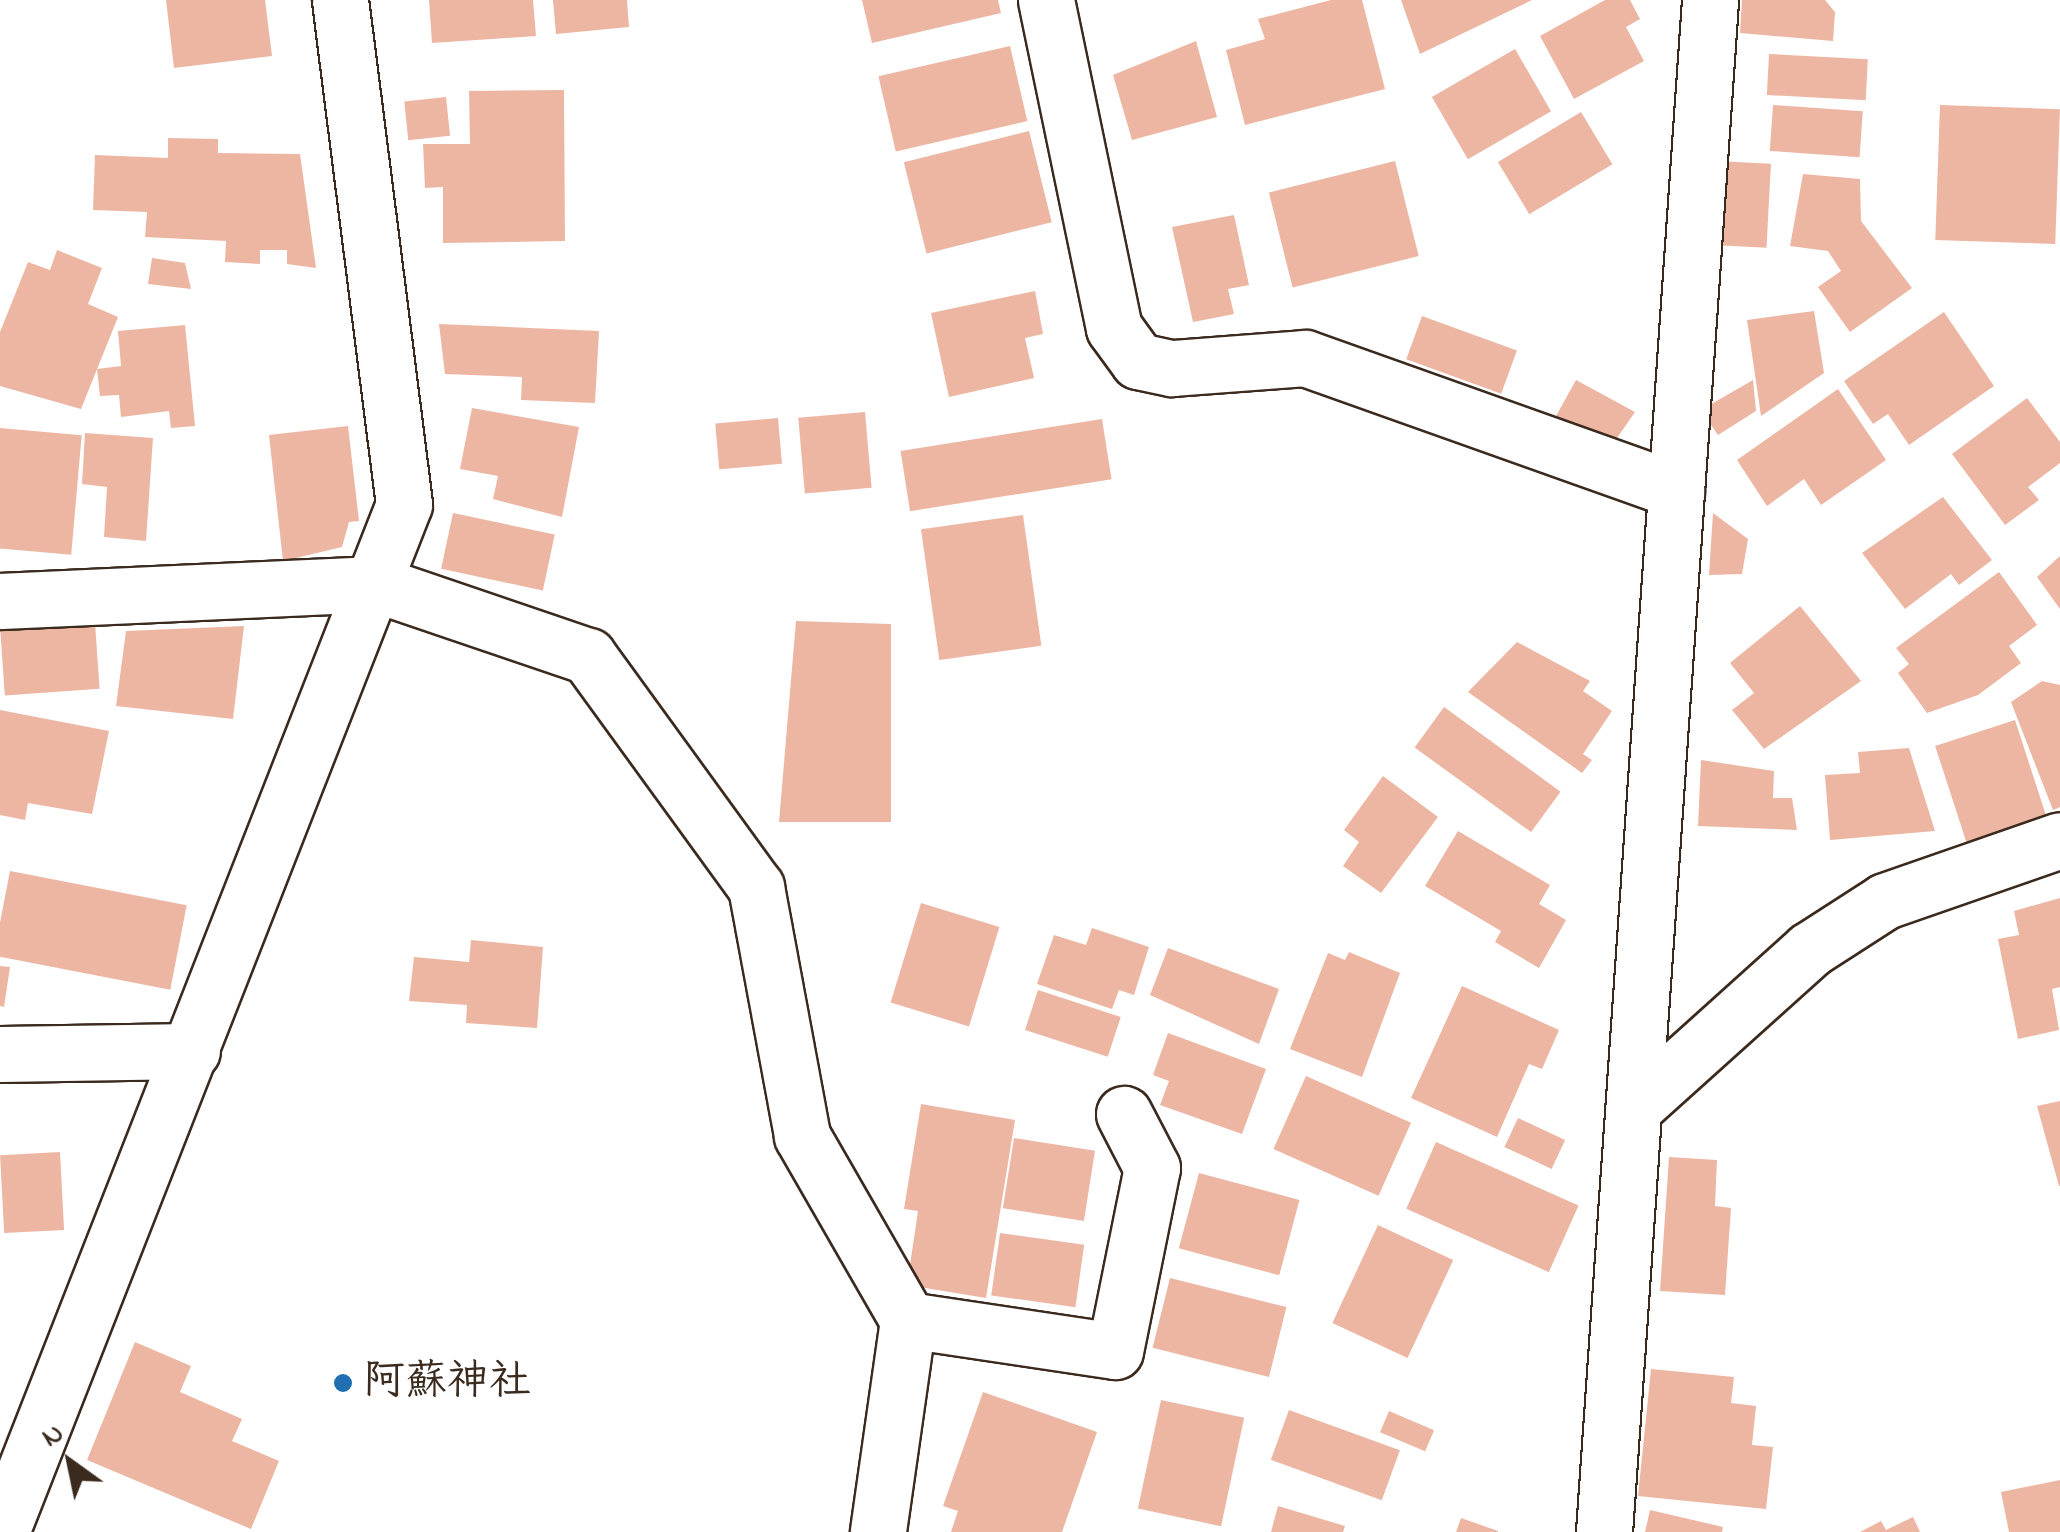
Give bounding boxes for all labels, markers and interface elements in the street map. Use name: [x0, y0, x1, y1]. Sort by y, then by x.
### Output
place label: 阿蘇神社: [363, 1358, 531, 1408]
marker: 阿蘇神社: [332, 1372, 354, 1394]
north arrow: [20, 1412, 120, 1512]
text: N: [34, 1414, 72, 1459]

